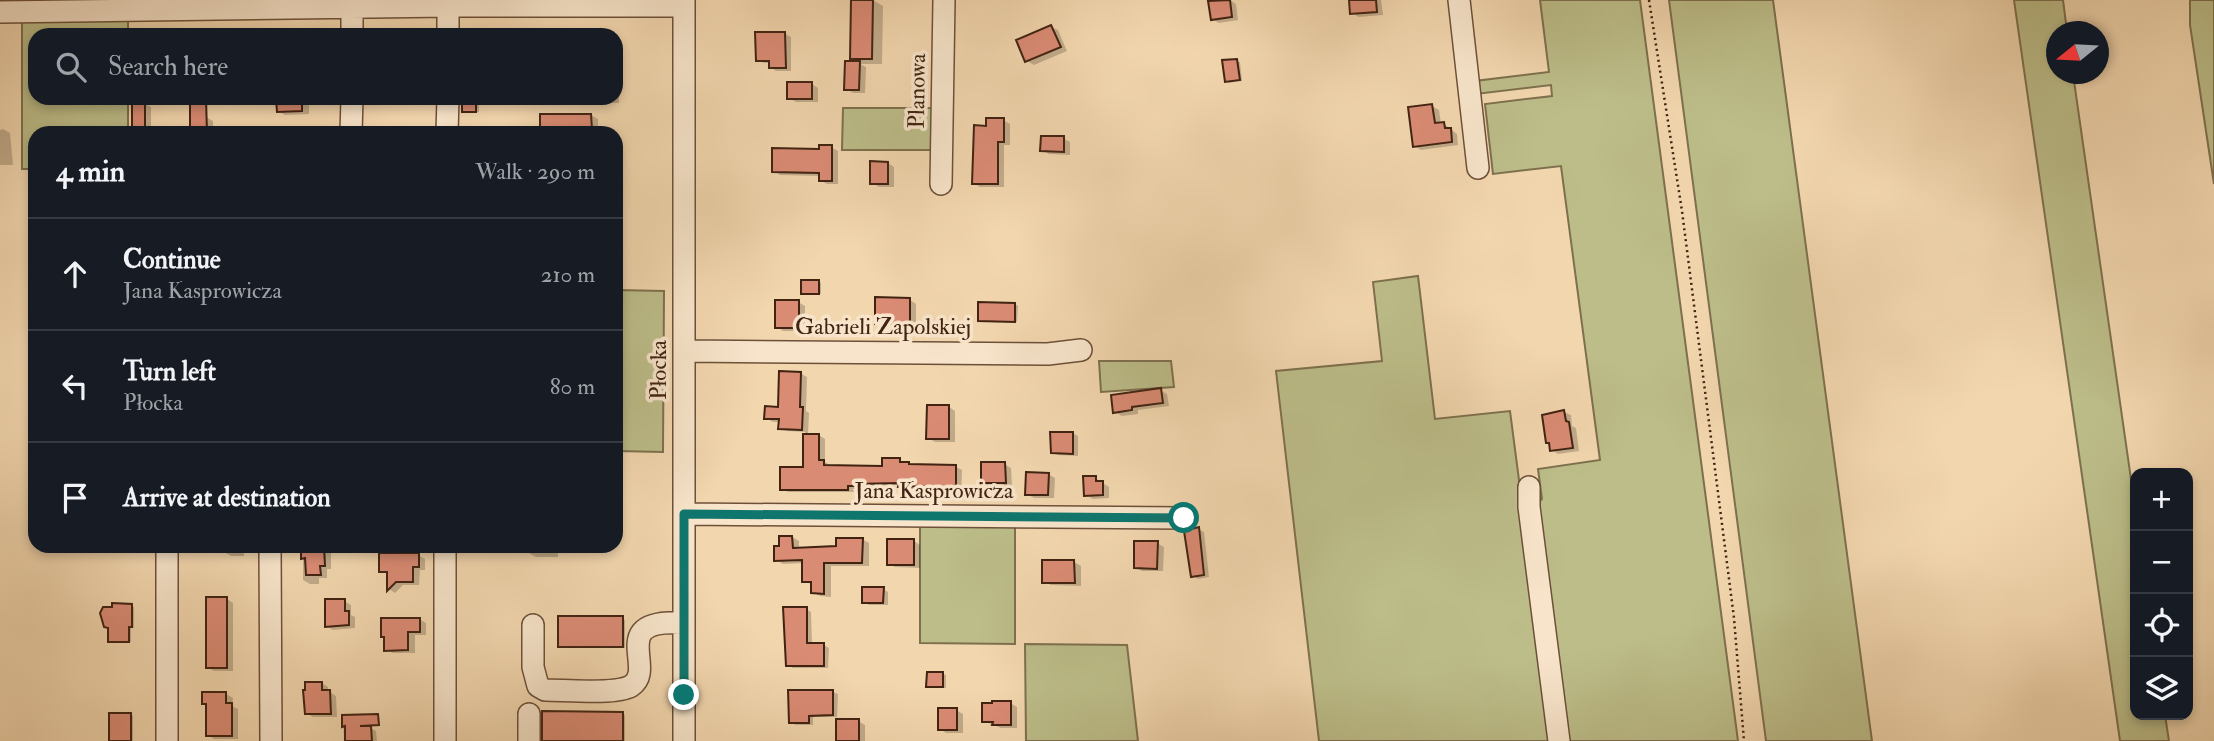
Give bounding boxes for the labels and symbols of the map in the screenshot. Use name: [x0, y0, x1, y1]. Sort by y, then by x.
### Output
north arrow: [2046, 21, 2109, 84]
street label: Planowa: [902, 53, 932, 129]
street label: Gabrieli Zapolskiej: [795, 312, 971, 342]
street label: Płocka: [644, 340, 673, 400]
street label: Jana Kasprowicza: [854, 476, 1014, 506]
route start: [1168, 502, 1199, 533]
route end: [668, 679, 699, 710]

